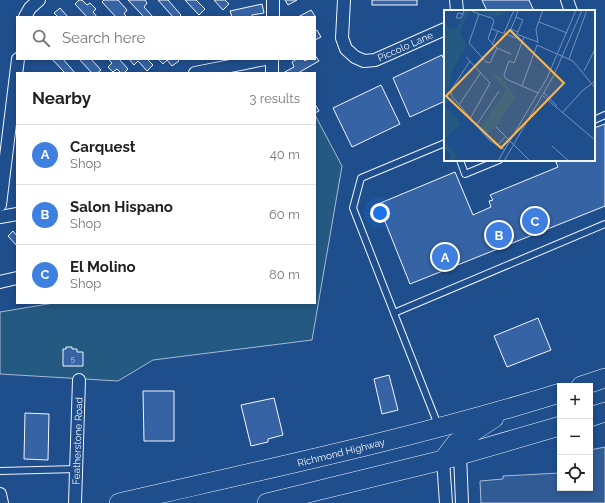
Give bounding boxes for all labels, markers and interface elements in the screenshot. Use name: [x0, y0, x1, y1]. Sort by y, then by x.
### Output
inset map: [444, 10, 595, 161]
search box: [16, 16, 316, 60]
icon: search: [30, 27, 52, 49]
text: Search here: [62, 29, 145, 47]
street label: Piccolo Lane: [376, 29, 435, 64]
text: Nearby: [32, 88, 91, 108]
text: 3 results: [250, 91, 300, 106]
text: Carquest: [70, 138, 136, 156]
text: A: [41, 147, 49, 162]
text: 40 m: [270, 147, 300, 162]
text: Shop: [70, 156, 101, 171]
text: Salon Hispano: [70, 198, 173, 216]
your location: [370, 203, 390, 223]
pin: C: [522, 206, 548, 236]
text: B: [41, 207, 49, 222]
text: 60 m: [269, 207, 300, 222]
text: Shop: [70, 216, 101, 231]
pin: B: [486, 220, 512, 250]
pin: A: [432, 242, 458, 272]
text: El Molino: [70, 258, 136, 276]
text: C: [41, 267, 49, 282]
text: 80 m: [269, 267, 300, 282]
text: Shop: [70, 276, 101, 291]
house number: 5: [71, 354, 76, 364]
map controls: [557, 383, 593, 491]
button: +: [557, 383, 593, 419]
street label: Featherstone Road: [70, 397, 85, 485]
button: −: [557, 419, 593, 455]
street label: Richmond Highway: [296, 436, 387, 469]
button: locate: [557, 455, 593, 491]

